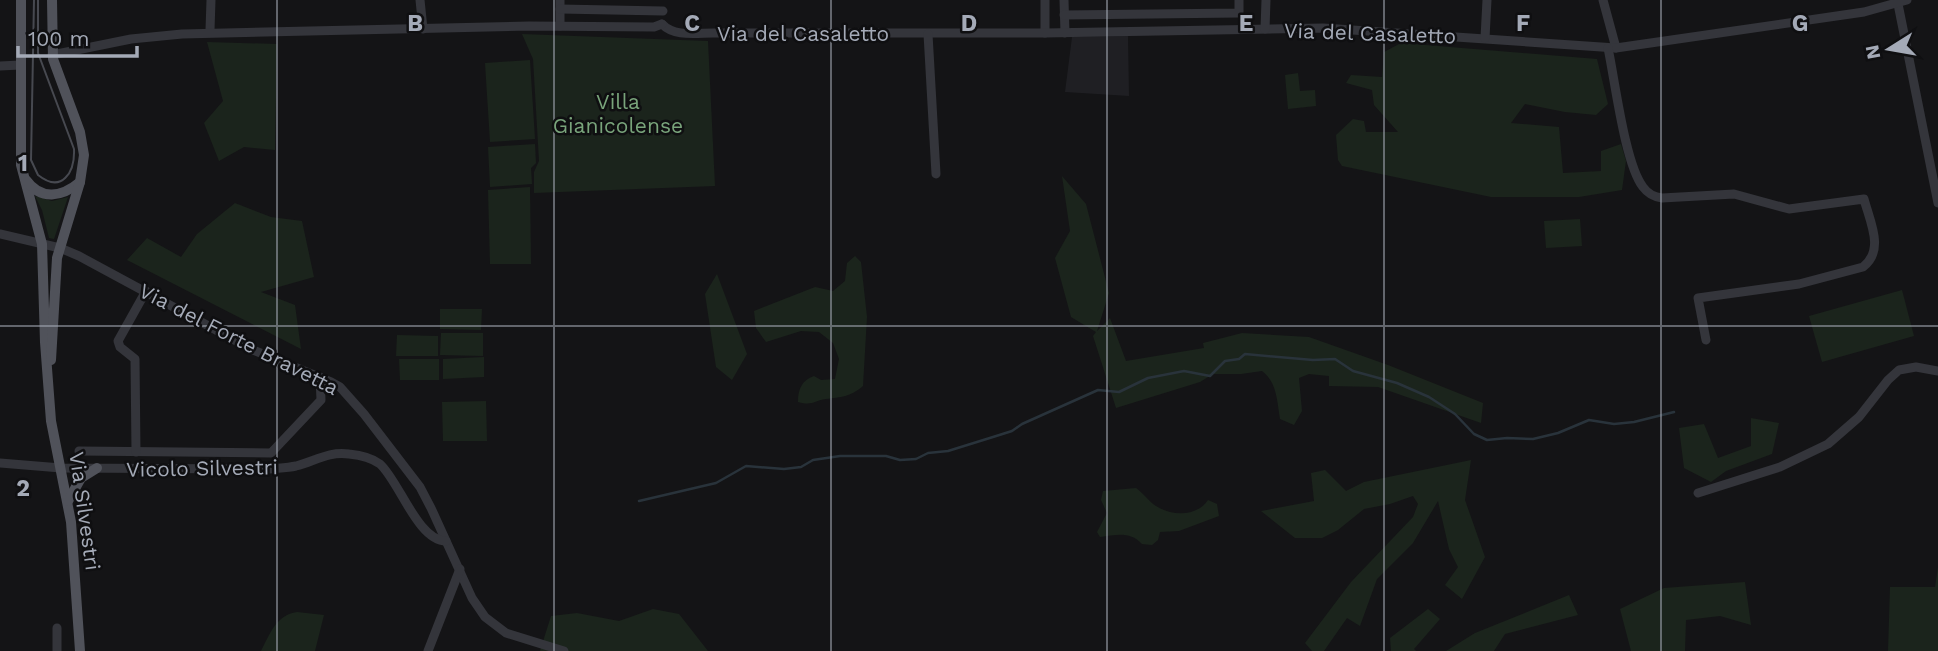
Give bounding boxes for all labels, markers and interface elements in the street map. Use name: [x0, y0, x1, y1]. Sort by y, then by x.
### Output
text: B: [407, 10, 423, 37]
text: C: [684, 10, 700, 37]
text: D: [961, 10, 977, 37]
text: E: [1239, 10, 1253, 37]
text: F: [1516, 10, 1530, 37]
text: G: [1792, 10, 1808, 37]
scale bar: [18, 14, 136, 58]
north arrow: [1854, 14, 1924, 84]
street label: Via del Casaletto: [1283, 18, 1457, 48]
street label: Via del Casaletto: [717, 21, 889, 46]
text: 100 m: [28, 26, 90, 51]
text: N: [1860, 43, 1885, 61]
park label: Villa Gianicolense: [553, 89, 683, 138]
text: 1: [18, 150, 28, 177]
street label: Via del Forte Bravetta: [135, 278, 343, 400]
street label: Via Silvestri: [64, 450, 106, 572]
street label: Vicolo Silvestri: [126, 454, 278, 482]
text: 2: [16, 475, 30, 502]

